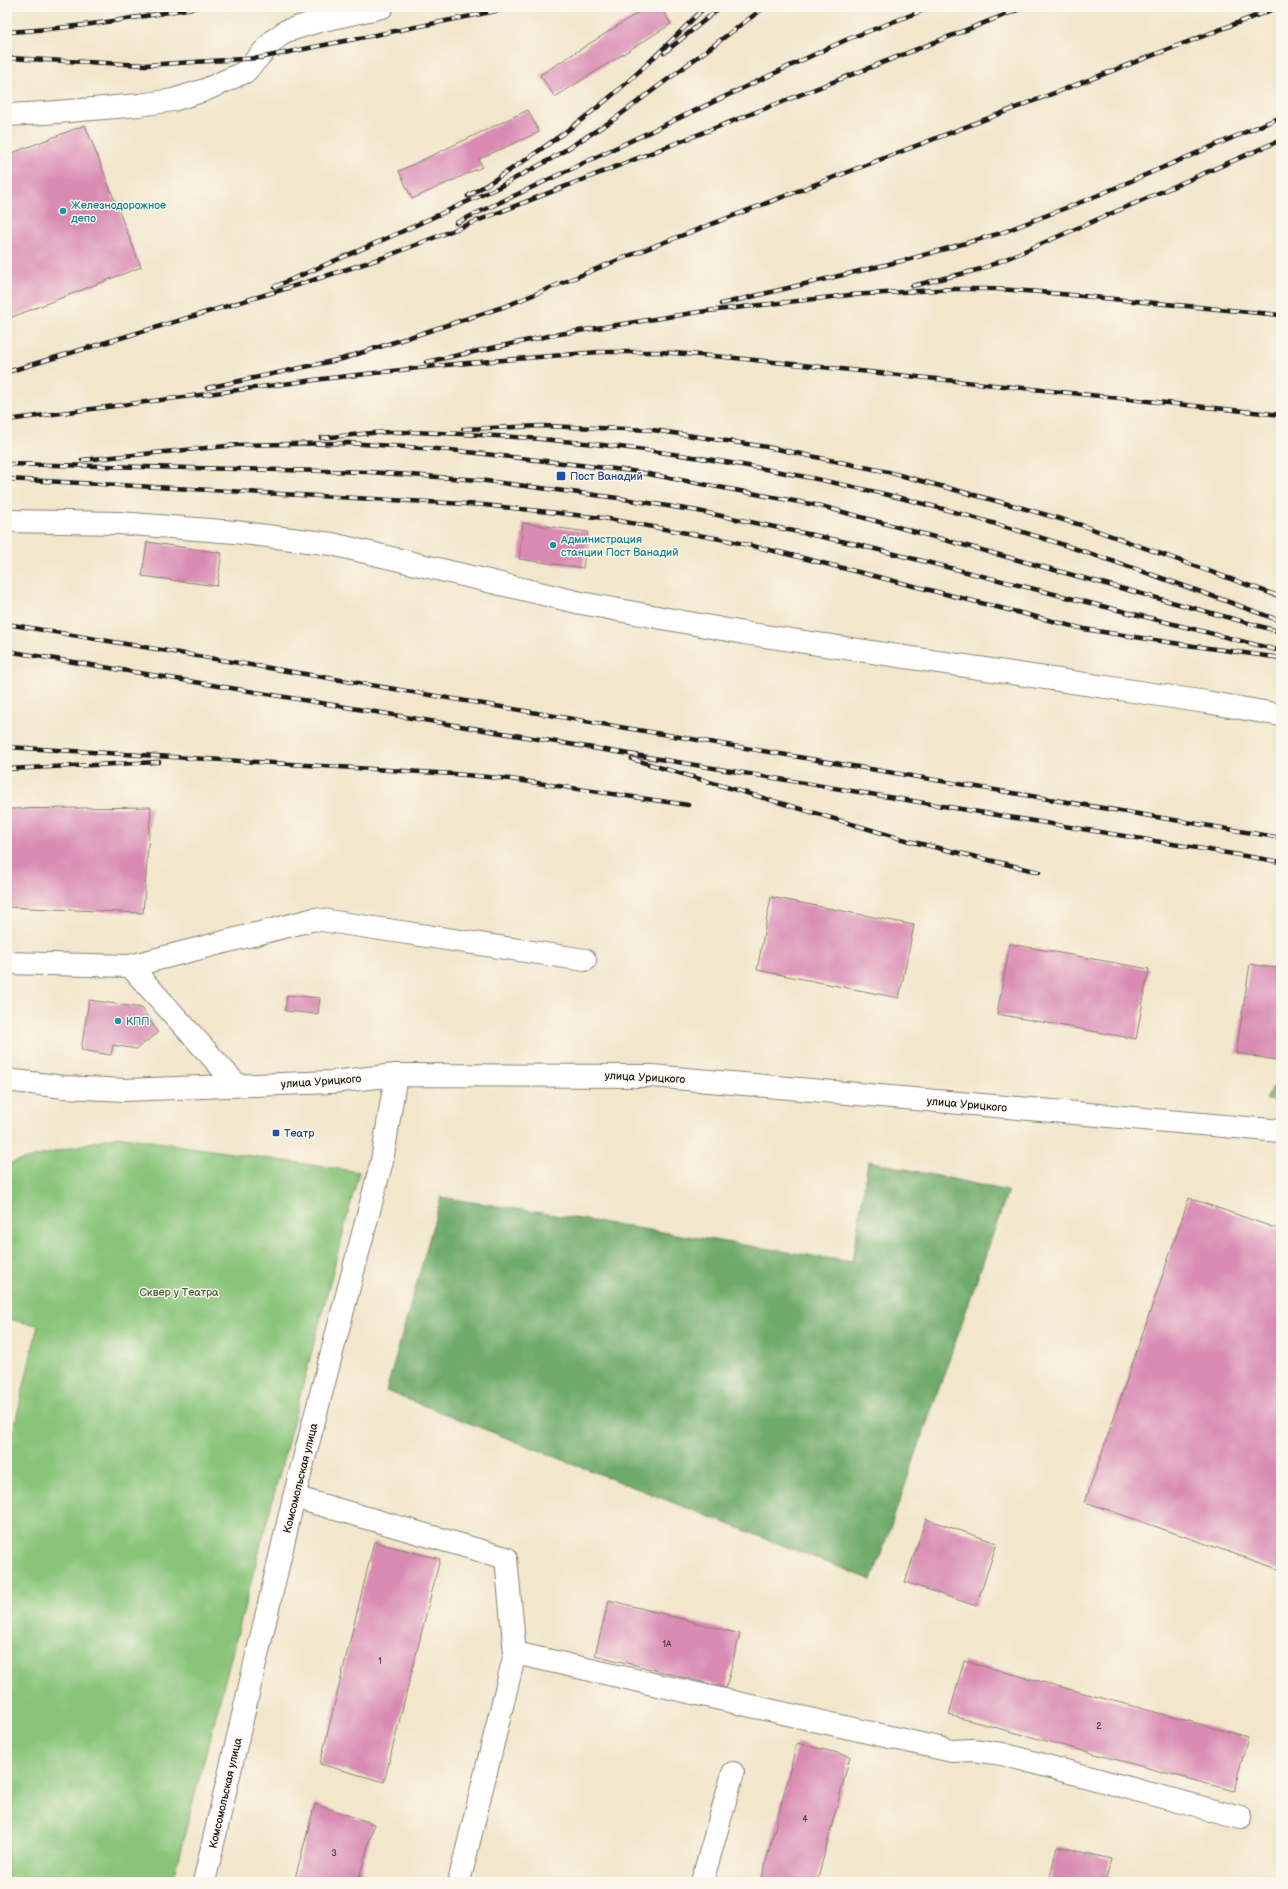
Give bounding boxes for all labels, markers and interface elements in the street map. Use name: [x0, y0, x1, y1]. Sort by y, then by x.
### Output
place label: Железнодорожное депо: [71, 199, 166, 225]
marker: Железнодорожное депо: [58, 206, 68, 216]
marker: Пост Ванадий: [555, 470, 567, 482]
place label: Пост Ванадий: [570, 470, 643, 483]
place label: Администрация станции Пост Ванадий: [560, 533, 679, 559]
marker: Администрация станции Пост Ванадий: [548, 540, 558, 550]
place label: КПП: [126, 1015, 150, 1028]
marker: КПП: [113, 1016, 123, 1026]
street label: улица Урицкого: [604, 1069, 686, 1086]
street label: улица Урицкого: [280, 1072, 362, 1091]
street label: улица Урицкого: [926, 1095, 1008, 1115]
place label: Театр: [284, 1127, 315, 1140]
marker: Театр: [271, 1128, 281, 1138]
park label: Сквер у Театра: [139, 1286, 219, 1299]
street label: Комсомольская улица: [281, 1421, 321, 1534]
house number: 1А: [663, 1639, 672, 1650]
house number: 1: [378, 1656, 382, 1667]
house number: 2: [1096, 1721, 1102, 1732]
street label: Комсомольская улица: [206, 1736, 245, 1850]
house number: 4: [802, 1814, 808, 1825]
house number: 3: [331, 1848, 337, 1859]

